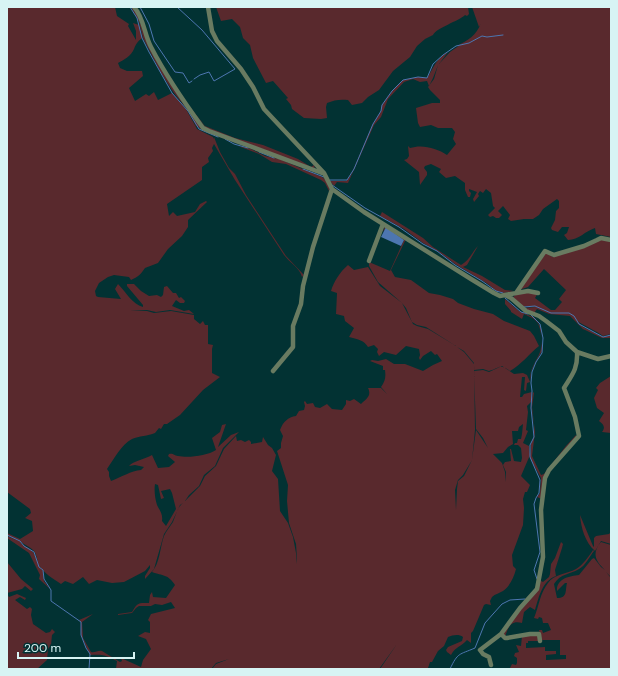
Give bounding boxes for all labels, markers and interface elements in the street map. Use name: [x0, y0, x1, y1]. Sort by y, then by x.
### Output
scale bar: [18, 634, 134, 660]
text: 200 m: [24, 640, 61, 656]

